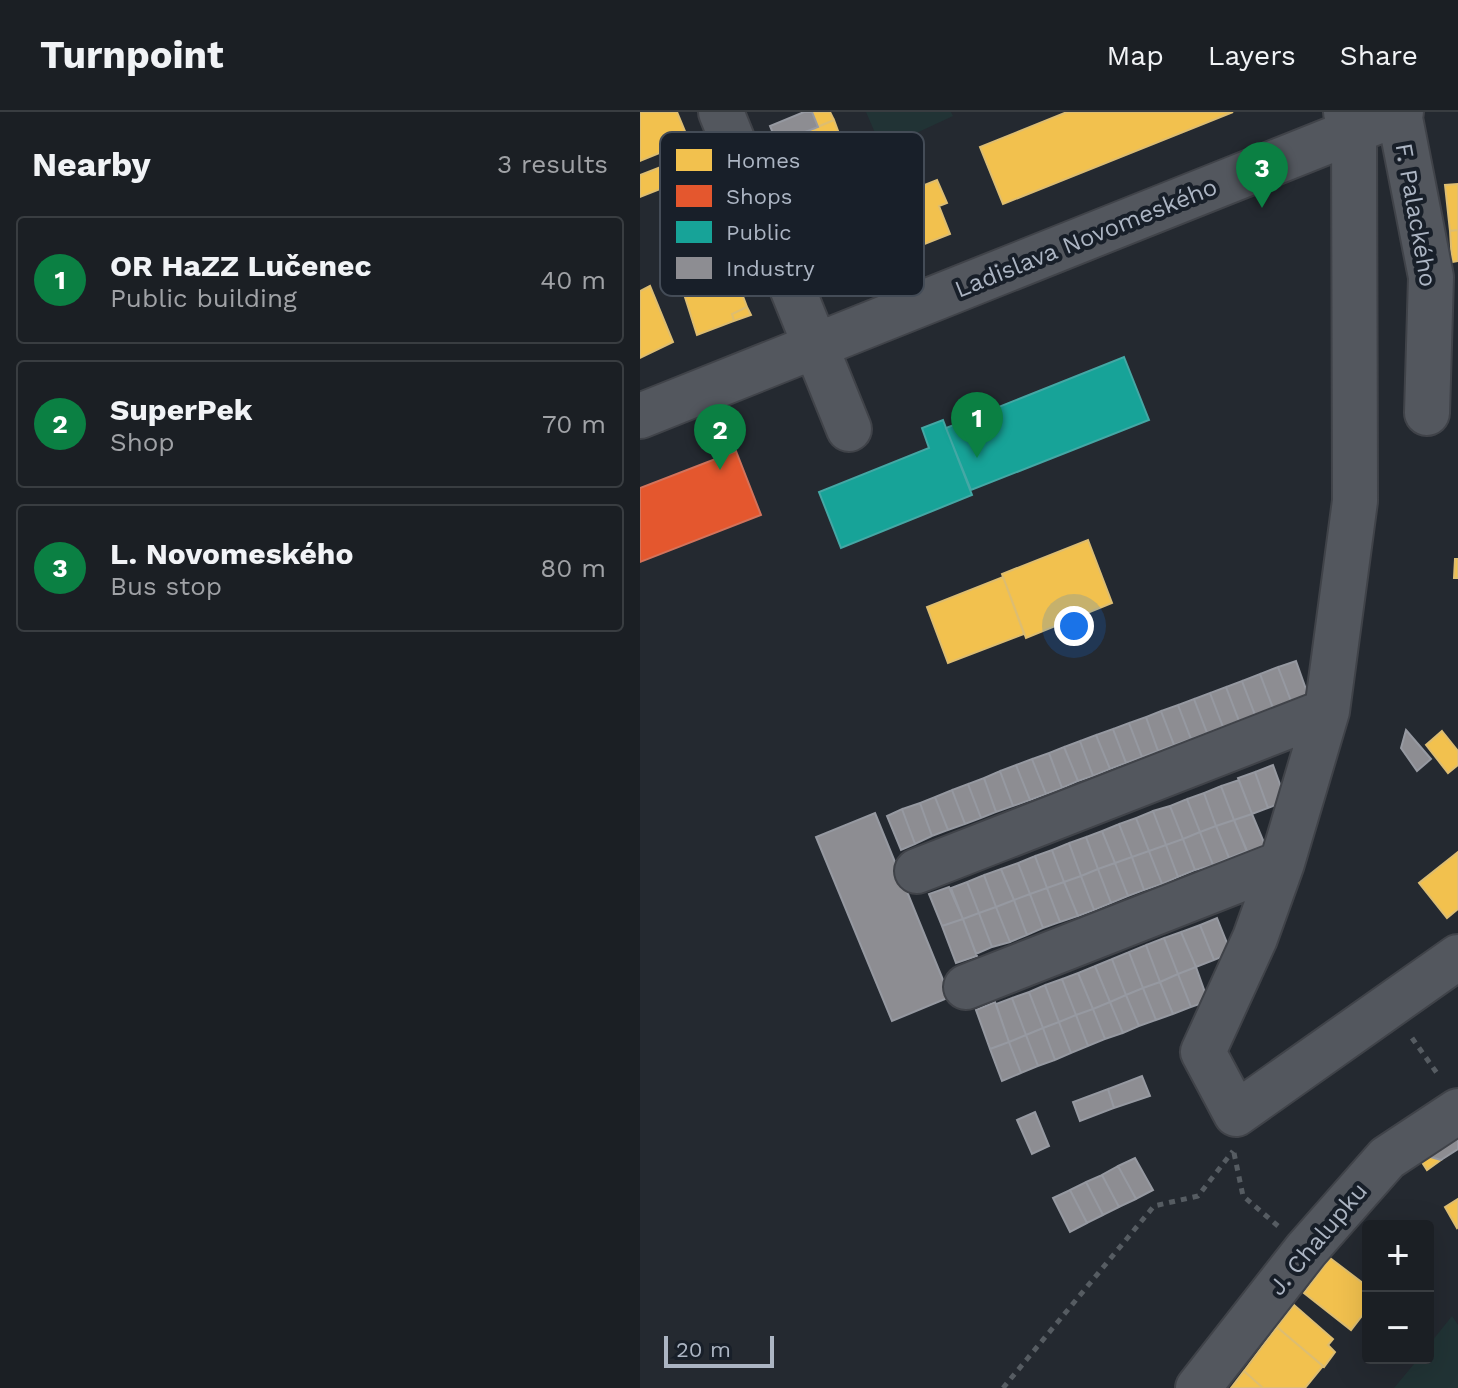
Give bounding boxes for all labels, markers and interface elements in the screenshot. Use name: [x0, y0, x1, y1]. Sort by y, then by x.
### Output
text: Turnpoint: [40, 33, 224, 77]
text: Map: [1107, 39, 1164, 72]
text: Layers: [1208, 39, 1296, 72]
text: Share: [1340, 39, 1418, 72]
legend: [660, 132, 924, 296]
street label: F. Palackého: [1390, 141, 1442, 289]
pin: 3: [1236, 142, 1288, 208]
text: Nearby: [32, 144, 151, 184]
text: Homes: [726, 148, 800, 173]
text: 3 results: [497, 149, 608, 179]
street label: Ladislava Novomeského: [951, 173, 1221, 303]
text: Shops: [726, 184, 792, 209]
text: Public: [726, 220, 792, 245]
text: OR HaZZ Lučenec: [110, 248, 371, 283]
text: Industry: [726, 256, 815, 281]
text: 1: [54, 265, 66, 295]
text: 40 m: [540, 265, 606, 295]
text: Public building: [110, 283, 297, 313]
text: SuperPek: [110, 392, 252, 427]
pin: 1: [951, 392, 1003, 458]
pin: 2: [694, 404, 746, 470]
text: 2: [52, 409, 68, 439]
text: 70 m: [542, 409, 606, 439]
text: Shop: [110, 427, 175, 457]
text: L. Novomeského: [110, 536, 353, 571]
text: 3: [52, 553, 68, 583]
text: 80 m: [540, 553, 606, 583]
text: Bus stop: [110, 571, 222, 601]
your location: [1054, 606, 1094, 646]
street label: J. Chalupku: [1263, 1177, 1373, 1301]
map controls: [1362, 1220, 1434, 1364]
button: +: [1362, 1220, 1434, 1292]
button: −: [1362, 1292, 1434, 1364]
scale bar: [664, 1332, 774, 1368]
text: 20 m: [676, 1337, 731, 1362]

